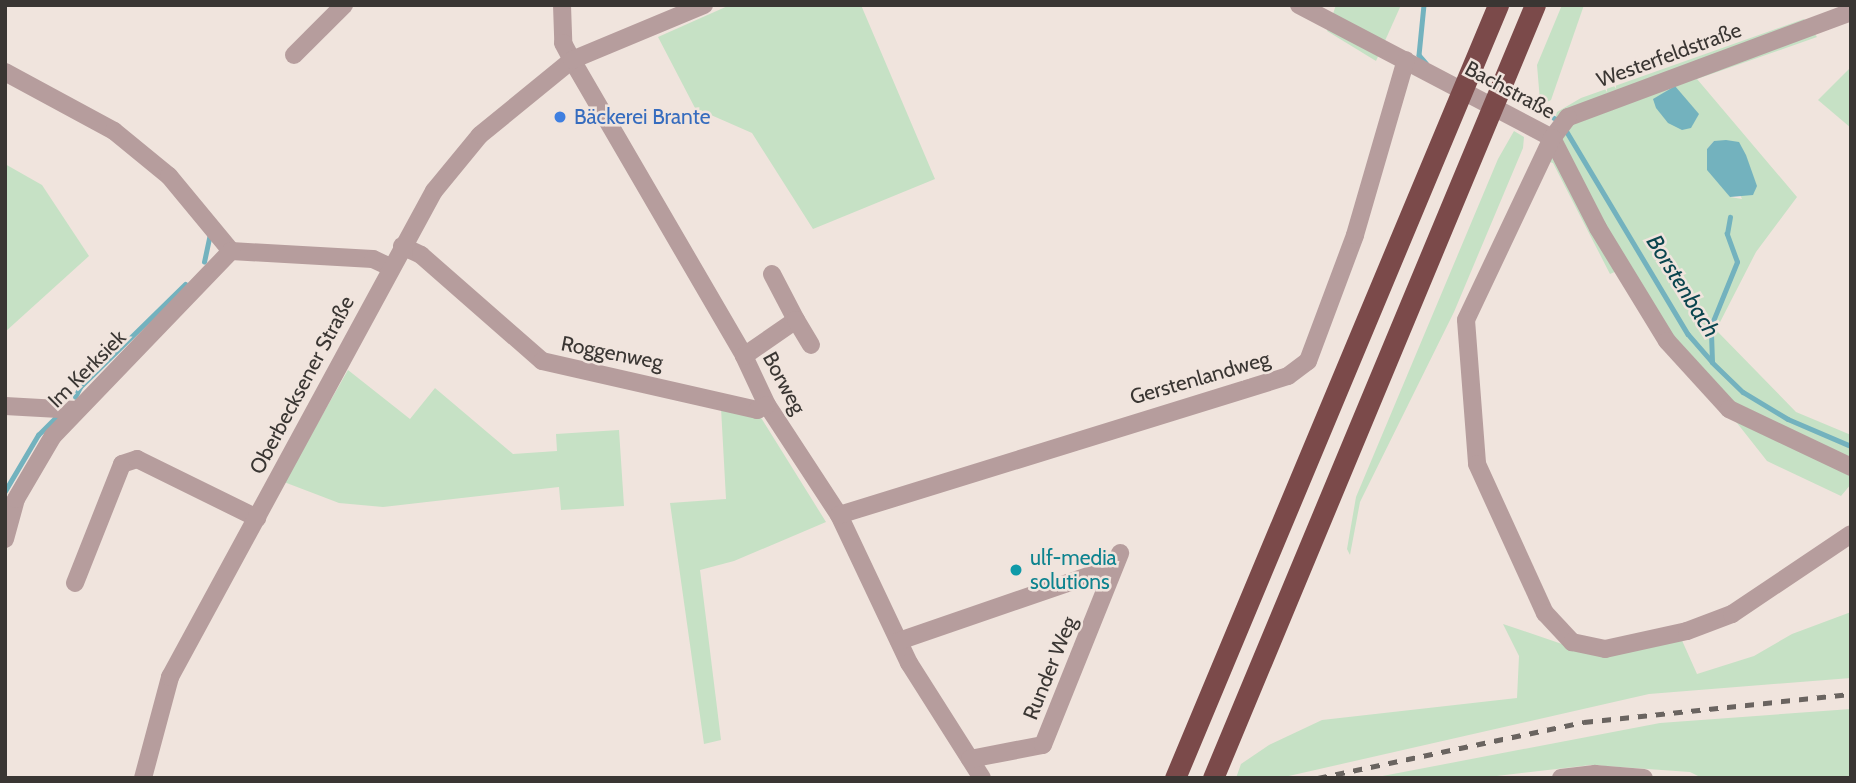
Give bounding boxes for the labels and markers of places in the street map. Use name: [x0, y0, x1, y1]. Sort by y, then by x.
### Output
place label: Bäckerei Brante: [574, 104, 710, 130]
marker: Bäckerei Brante: [552, 109, 568, 125]
place label: ulf-media solutions: [1030, 545, 1117, 595]
marker: ulf-media solutions: [1008, 562, 1024, 578]

